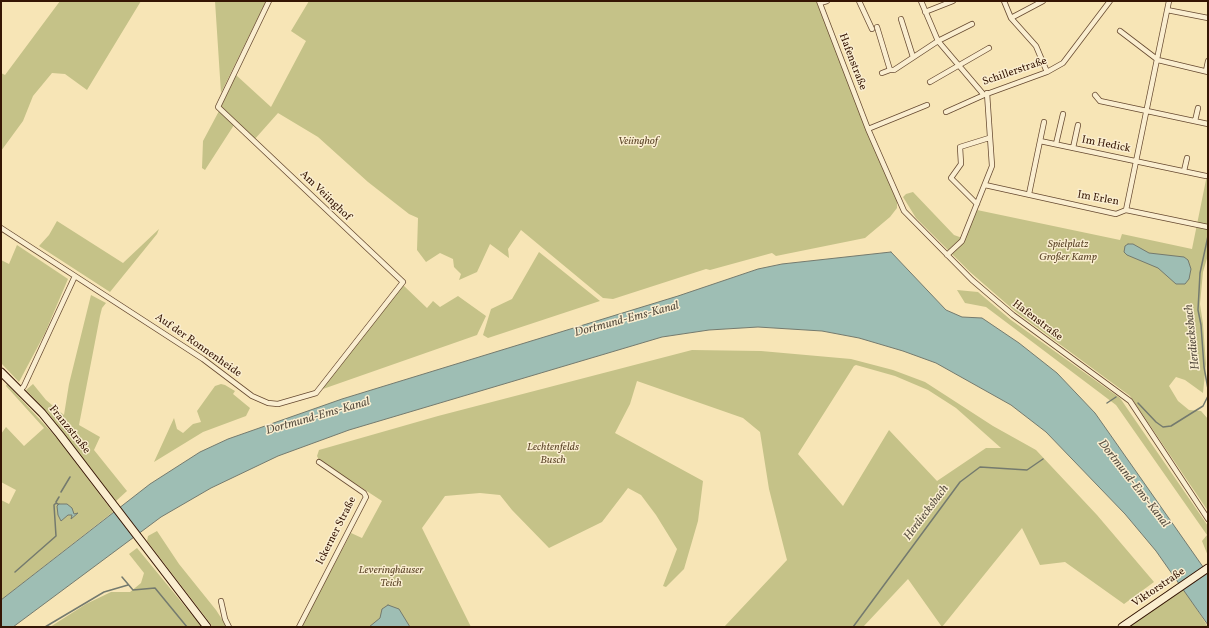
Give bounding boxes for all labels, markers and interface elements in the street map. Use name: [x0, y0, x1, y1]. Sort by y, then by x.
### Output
street label: Hafenstraße: [835, 32, 869, 92]
street label: Schillerstraße: [981, 55, 1049, 89]
street label: Im Hedick: [1080, 134, 1132, 156]
park label: Veiinghof: [618, 135, 658, 149]
street label: Am Veiinghof: [297, 168, 353, 224]
street label: Im Erlen: [1076, 189, 1120, 209]
park label: Spielplatz Großer Kamp: [1039, 238, 1097, 264]
street label: Hafenstraße: [1009, 298, 1065, 344]
water label: Dortmund-Ems-Kanal: [573, 299, 681, 341]
water label: Herdiecksbach: [1182, 303, 1204, 371]
street label: Auf der Ronnenheide: [152, 311, 244, 381]
water label: Dortmund-Ems-Kanal: [264, 395, 372, 439]
street label: Franzstraße: [45, 403, 93, 457]
water label: Dortmund-Ems-Kanal: [1094, 437, 1172, 531]
park label: Lechtenfelds Busch: [527, 441, 579, 467]
water label: Herdiecksbach: [901, 482, 953, 544]
street label: Ickerner Straße: [314, 495, 360, 567]
park label: Leveringhäuser Teich: [359, 564, 423, 590]
street label: Viktorstraße: [1130, 565, 1188, 611]

